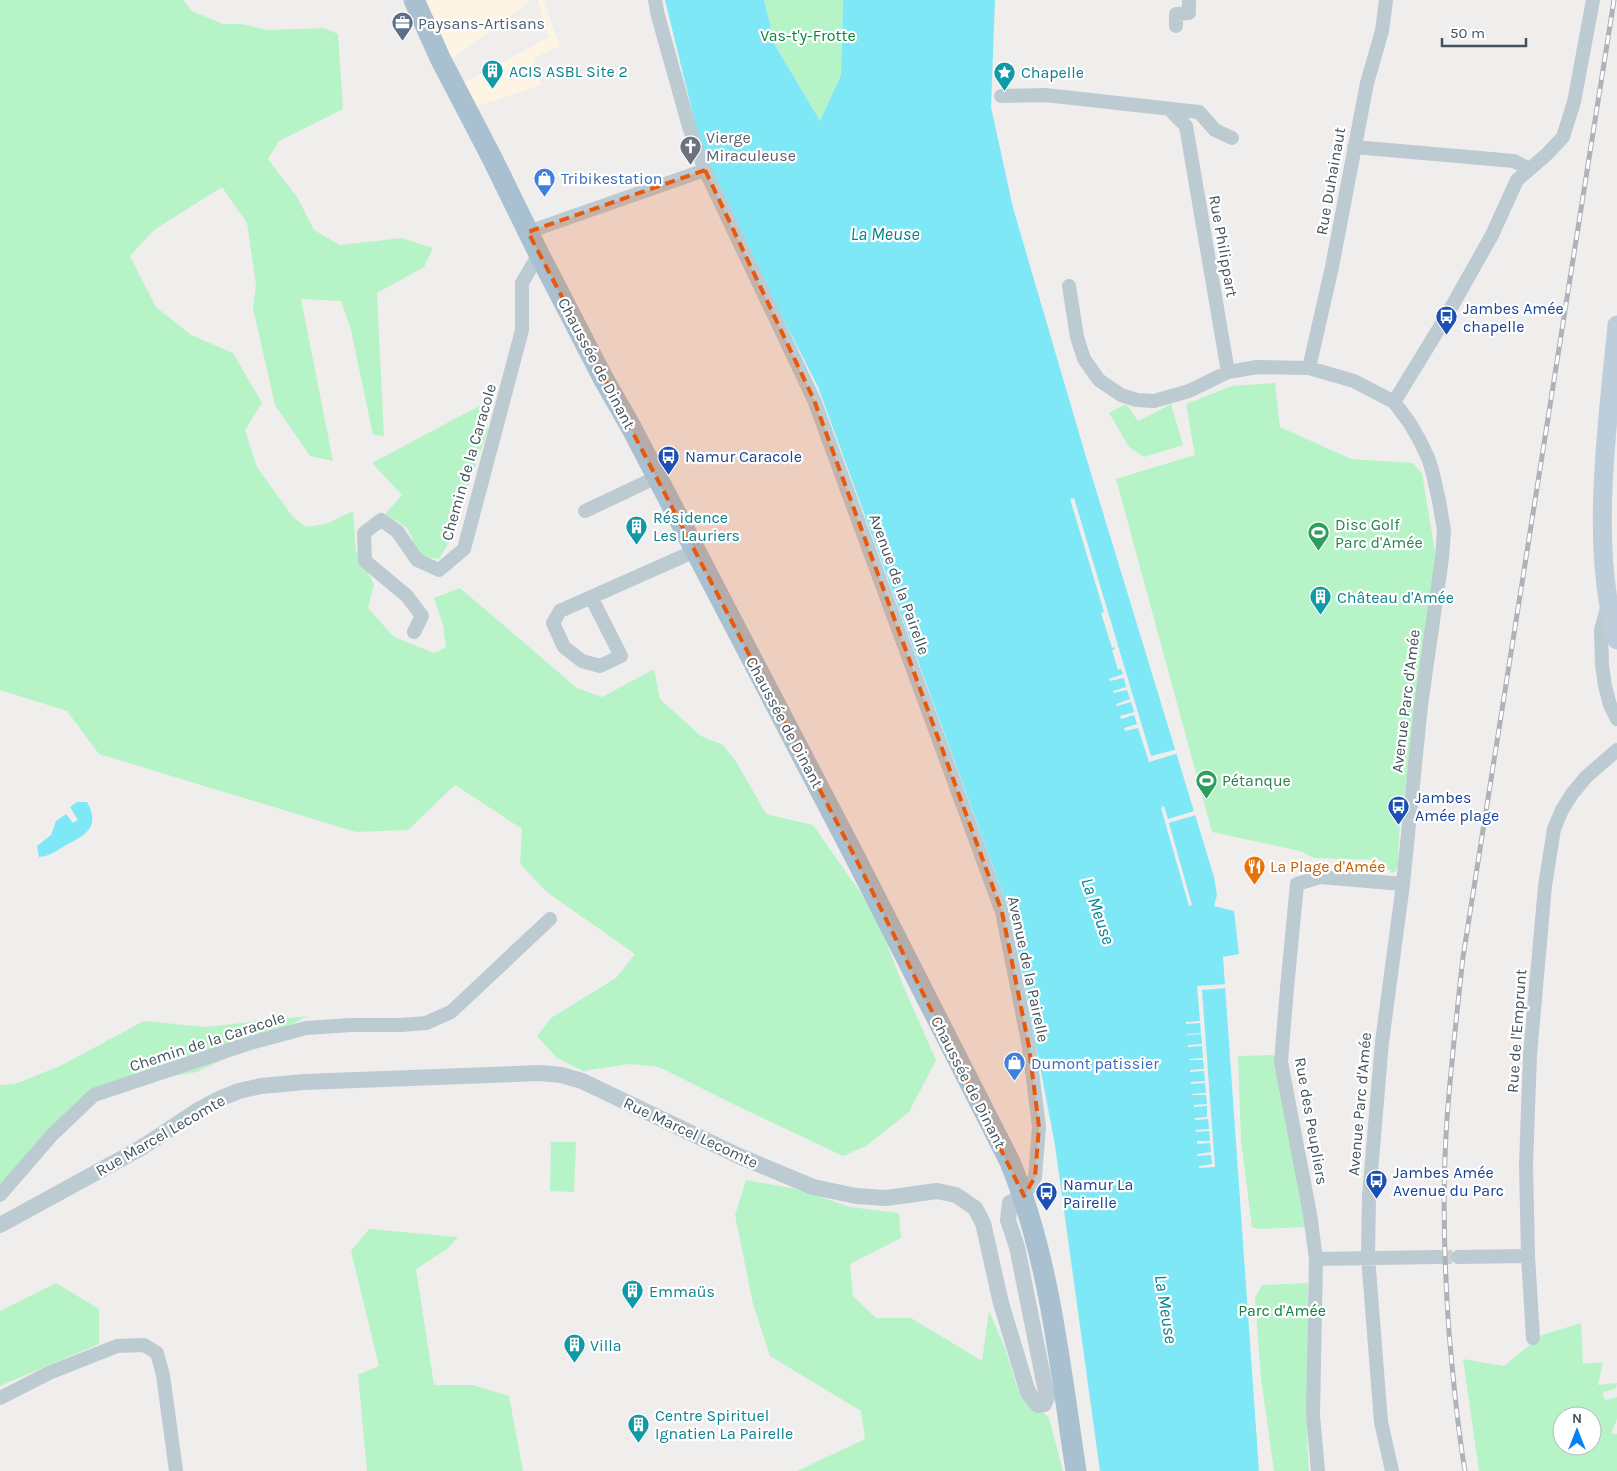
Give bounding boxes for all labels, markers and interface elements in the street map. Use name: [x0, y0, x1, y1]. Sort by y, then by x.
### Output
office icon: Paysans-Artisans: [390, 11, 414, 42]
place label: Paysans-Artisans: [418, 14, 545, 33]
scale bar: [1442, 15, 1526, 47]
text: 50 m: [1450, 24, 1485, 42]
park label: Vas-t'y-Frotte: [760, 26, 856, 45]
building icon: ACIS ASBL Site 2: [481, 59, 505, 90]
place icon: Chapelle: [993, 60, 1017, 91]
place label: ACIS ASBL Site 2: [509, 62, 628, 81]
place label: Chapelle: [1021, 63, 1084, 82]
street label: Rue Duhainaut: [1312, 126, 1349, 236]
place label: Vierge Miraculeuse: [706, 128, 796, 165]
church icon: Vierge Miraculeuse: [678, 134, 702, 165]
shop icon: Tribikestation: [533, 166, 557, 197]
place label: Tribikestation: [561, 169, 662, 188]
street label: Rue Philippart: [1205, 194, 1242, 299]
water label: La Meuse: [850, 223, 920, 245]
street label: Chaussée de Dinant: [554, 294, 639, 432]
place label: Jambes Amée chapelle: [1463, 299, 1564, 336]
bus stop icon: Jambes Amée chapelle: [1435, 305, 1459, 336]
street label: Chemin de la Caracole: [437, 381, 500, 543]
bus stop icon: Namur Caracole: [657, 444, 681, 475]
place label: Namur Caracole: [685, 447, 802, 466]
place label: Résidence Les Lauriers: [653, 508, 740, 545]
street label: Avenue de la Pairelle: [865, 511, 934, 657]
building icon: Résidence Les Lauriers: [625, 514, 649, 545]
place label: Disc Golf Parc d'Amée: [1335, 515, 1423, 552]
sports icon: Disc Golf Parc d'Amée: [1307, 521, 1331, 552]
building icon: Château d'Amée: [1309, 585, 1333, 616]
place label: Château d'Amée: [1337, 588, 1454, 607]
street label: Avenue Parc d'Amée: [1387, 628, 1424, 774]
street label: Chaussée de Dinant: [742, 653, 827, 791]
sports icon: Pétanque: [1194, 768, 1218, 799]
place label: Pétanque: [1222, 771, 1291, 790]
place label: Jambes Amée plage: [1415, 788, 1499, 825]
bus stop icon: Jambes Amée plage: [1387, 794, 1411, 825]
restaurant icon: La Plage d'Amée: [1242, 854, 1266, 885]
place label: La Plage d'Amée: [1270, 857, 1386, 876]
water label: La Meuse: [1076, 875, 1120, 947]
street label: Avenue de la Pairelle: [1004, 894, 1053, 1044]
street label: Rue de l'Emprunt: [1503, 968, 1530, 1094]
street label: Chemin de la Caracole: [127, 1007, 287, 1076]
street label: Chaussée de Dinant: [927, 1013, 1010, 1152]
street label: Avenue Parc d'Amée: [1344, 1031, 1375, 1177]
shop icon: Dumont patissier: [1003, 1051, 1027, 1082]
place label: Dumont patissier: [1031, 1054, 1159, 1073]
street label: Rue des Peupliers: [1291, 1056, 1332, 1186]
street label: Rue Marcel Lecomte: [92, 1091, 228, 1180]
street label: Rue Marcel Lecomte: [620, 1093, 761, 1172]
place label: Jambes Amée Avenue du Parc: [1393, 1163, 1504, 1200]
bus stop icon: Jambes Amée Avenue du Parc: [1365, 1169, 1389, 1200]
place label: Namur La Pairelle: [1063, 1175, 1133, 1212]
bus stop icon: Namur La Pairelle: [1035, 1181, 1059, 1212]
water label: La Meuse: [1150, 1273, 1182, 1345]
building icon: Emmaüs: [621, 1279, 645, 1310]
place label: Emmaüs: [649, 1282, 715, 1301]
park label: Parc d'Amée: [1238, 1301, 1326, 1320]
building icon: Villa: [562, 1333, 586, 1364]
place label: Villa: [590, 1336, 622, 1355]
place label: Centre Spirituel Ignatien La Pairelle: [655, 1406, 793, 1443]
north arrow: [1552, 1406, 1602, 1456]
text: N: [1572, 1410, 1582, 1427]
building icon: Centre Spirituel Ignatien La Pairelle: [627, 1412, 651, 1443]

